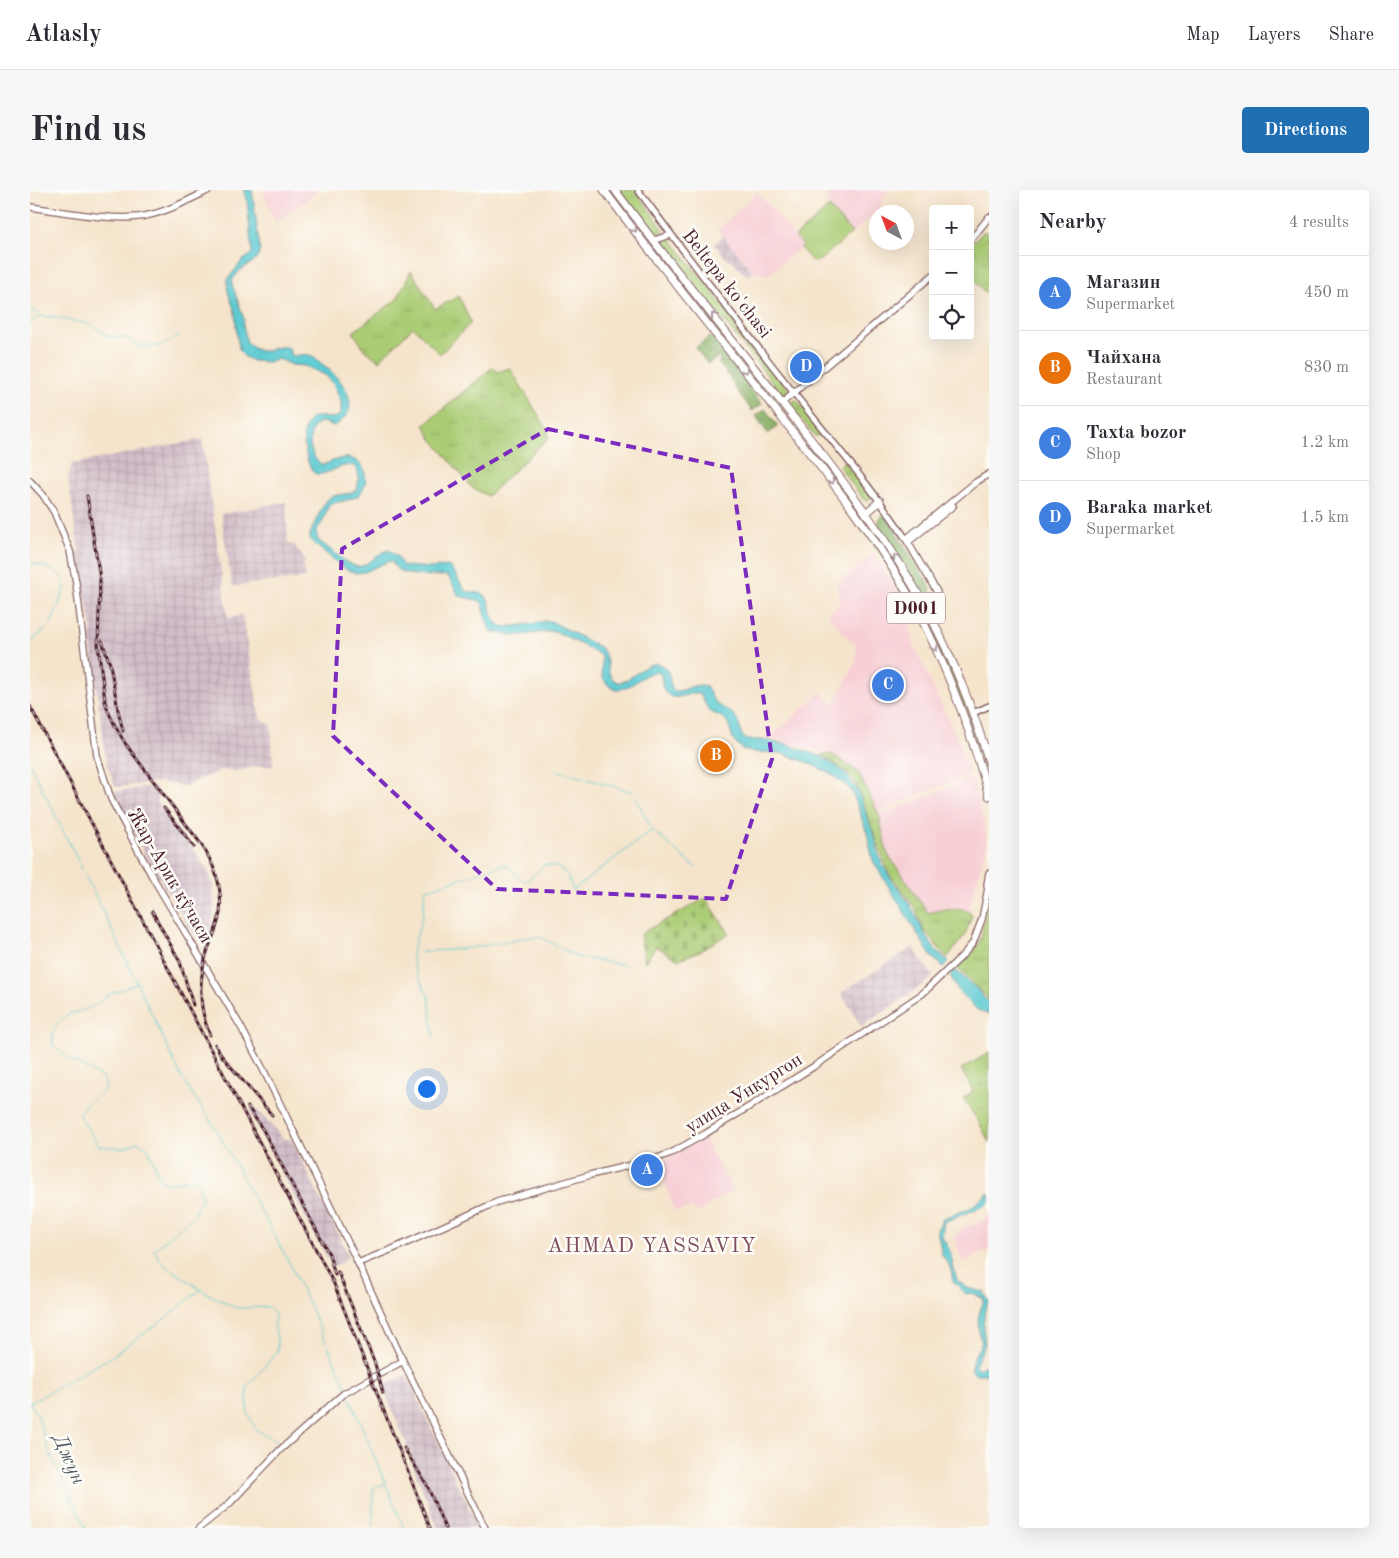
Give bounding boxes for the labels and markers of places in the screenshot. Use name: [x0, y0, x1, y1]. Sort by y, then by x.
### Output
pin: D: [790, 348, 822, 386]
pin: C: [872, 666, 904, 704]
pin: B: [700, 737, 732, 775]
pin: A: [631, 1151, 663, 1189]

